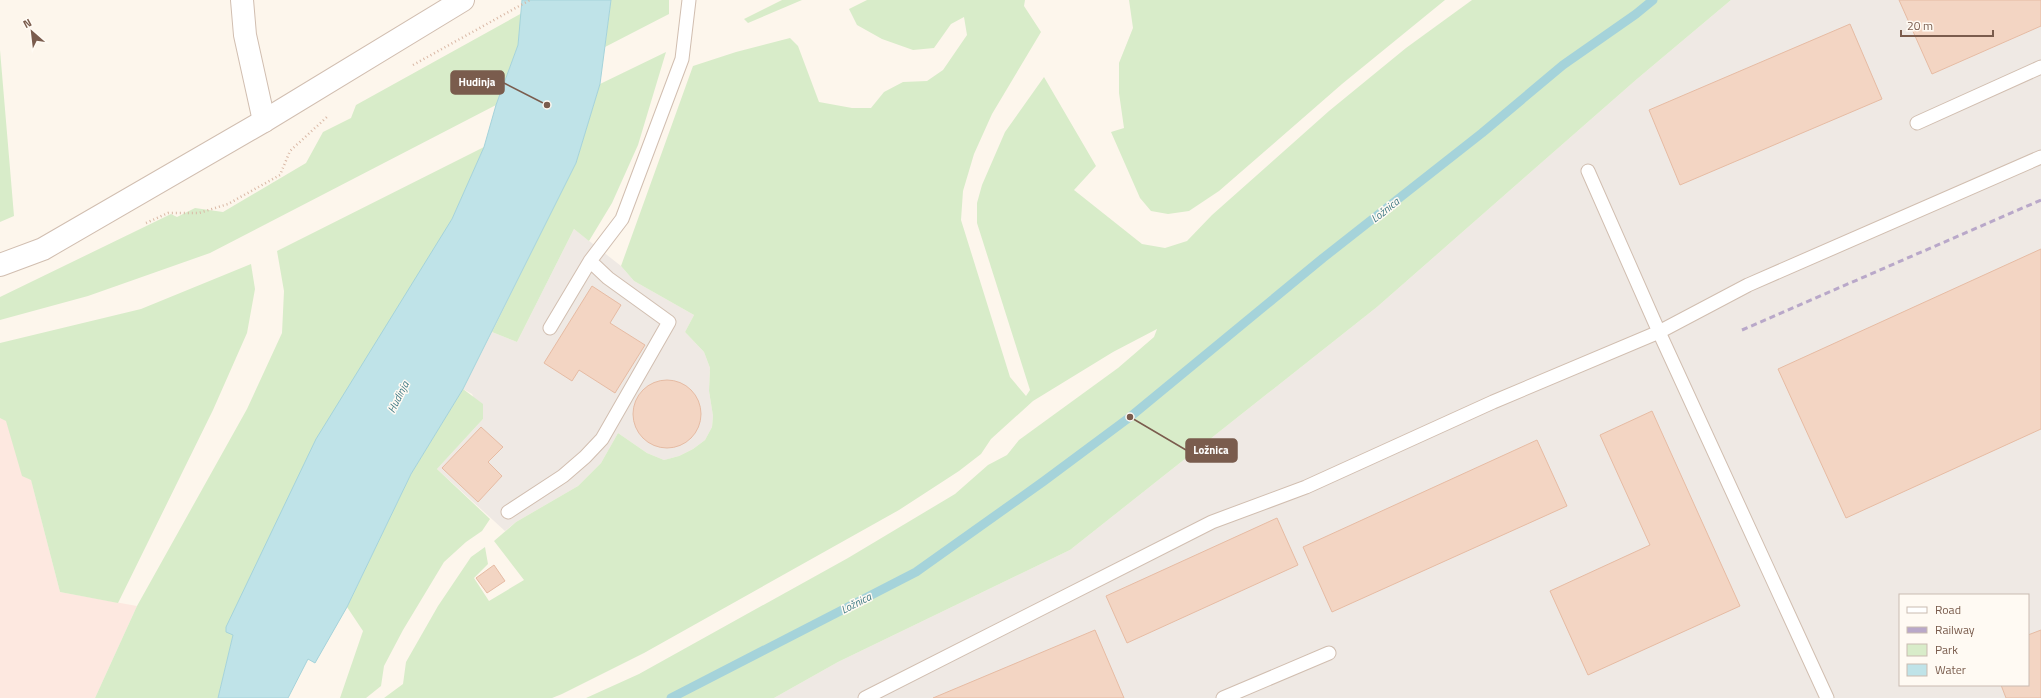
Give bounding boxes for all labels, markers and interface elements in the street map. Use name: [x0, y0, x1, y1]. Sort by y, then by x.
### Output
north arrow: [12, 12, 52, 52]
scale bar: [1901, 12, 1993, 38]
text: N: [20, 14, 34, 32]
text: 20 m: [1907, 16, 1933, 35]
callout: Hudinja: [451, 71, 504, 94]
text: Hudinja: [459, 74, 496, 90]
water label: Ložnica: [1367, 193, 1403, 226]
water label: Hudinja: [383, 378, 413, 415]
callout: Ložnica: [1186, 439, 1237, 462]
text: Ložnica: [1193, 442, 1229, 458]
water label: Ložnica: [838, 588, 874, 617]
legend: [1899, 594, 2029, 686]
text: Road: [1935, 600, 1961, 619]
text: Railway: [1935, 620, 1975, 639]
text: Park: [1935, 640, 1958, 659]
text: Water: [1935, 660, 1966, 679]

